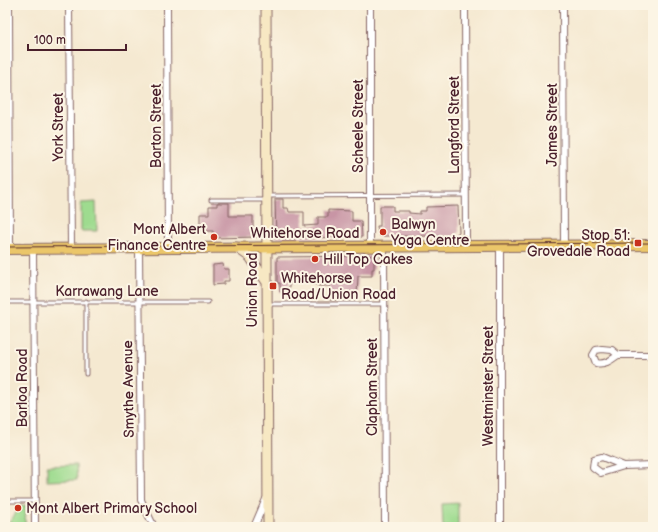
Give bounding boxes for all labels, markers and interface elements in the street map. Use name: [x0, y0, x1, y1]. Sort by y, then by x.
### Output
scale bar: [28, 26, 126, 52]
text: 100 m: [34, 33, 66, 48]
street label: Langford Street: [446, 75, 463, 174]
street label: Scheele Street: [350, 79, 367, 173]
street label: James Street: [544, 82, 561, 167]
street label: Barton Street: [148, 83, 165, 168]
street label: York Street: [50, 92, 67, 162]
place label: Balwyn Yoga Centre: [390, 216, 469, 249]
place label: Mont Albert Finance Centre: [108, 221, 207, 254]
street label: Whitehorse Road: [250, 225, 360, 242]
marker: Balwyn Yoga Centre: [378, 227, 388, 237]
place label: Stop 51: Grovedale Road: [527, 227, 630, 260]
marker: Mont Albert Finance Centre: [209, 232, 219, 242]
marker: Stop 51: Grovedale Road: [633, 238, 643, 248]
place label: Hill Top Cakes: [323, 251, 413, 268]
street label: Union Road: [244, 253, 261, 327]
marker: Hill Top Cakes: [310, 254, 320, 264]
place label: Whitehorse Road/Union Road: [281, 270, 396, 303]
marker: Whitehorse Road/Union Road: [268, 281, 278, 291]
street label: Karrawang Lane: [55, 283, 159, 300]
street label: Westminster Street: [480, 325, 497, 446]
street label: Clapham Street: [364, 337, 381, 436]
street label: Smythe Avenue: [119, 340, 138, 438]
street label: Barloa Road: [14, 348, 31, 428]
place label: Mont Albert Primary School: [26, 500, 197, 517]
marker: Mont Albert Primary School: [13, 503, 23, 513]

